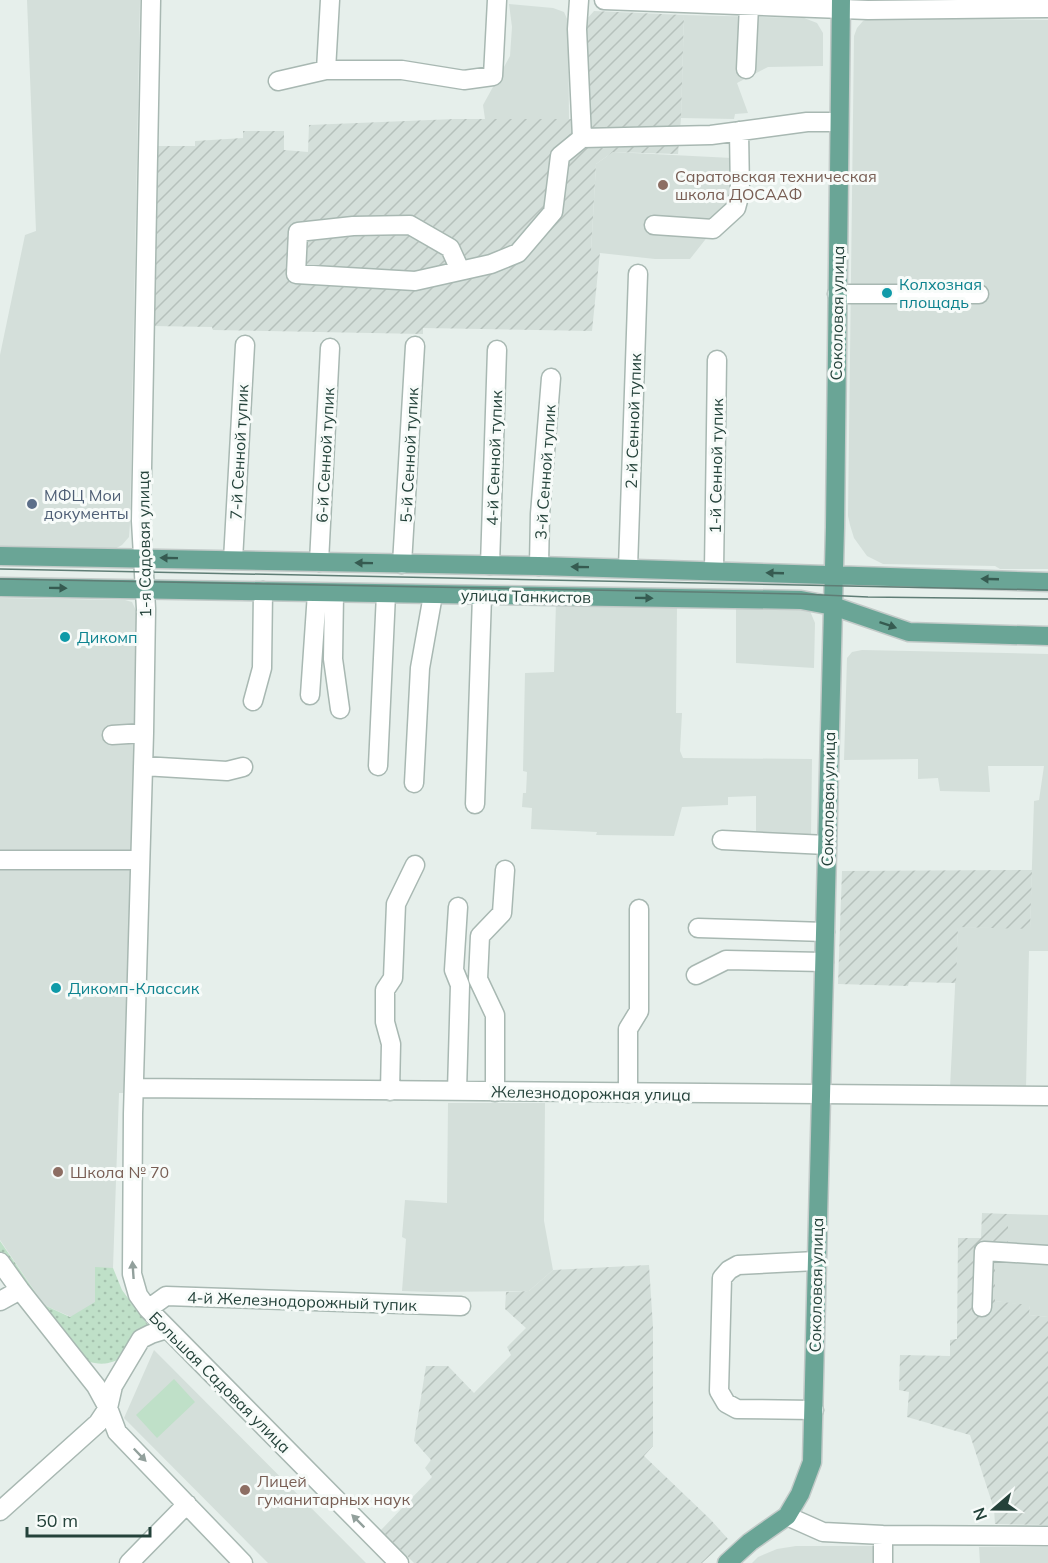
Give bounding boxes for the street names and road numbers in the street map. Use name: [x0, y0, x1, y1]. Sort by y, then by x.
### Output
street label: Соколовая улица: [826, 245, 848, 381]
street label: 2-й Сенной тупик: [621, 353, 645, 489]
street label: 7-й Сенной тупик: [225, 383, 253, 520]
street label: 6-й Сенной тупик: [311, 386, 339, 523]
street label: 5-й Сенной тупик: [395, 386, 423, 523]
street label: 4-й Сенной тупик: [482, 390, 506, 526]
street label: 1-й Сенной тупик: [705, 398, 727, 534]
street label: 3-й Сенной тупик: [530, 403, 560, 540]
street label: 1-я Садовая улица: [133, 470, 155, 618]
street label: улица Танкистов: [461, 585, 591, 607]
street label: Соколовая улица: [817, 731, 839, 867]
street label: Железнодорожная улица: [491, 1081, 691, 1105]
street label: Соколовая улица: [805, 1217, 827, 1353]
street label: 4-й Железнодорожный тупик: [187, 1287, 418, 1315]
street label: Большая Садовая улица: [145, 1307, 295, 1457]

